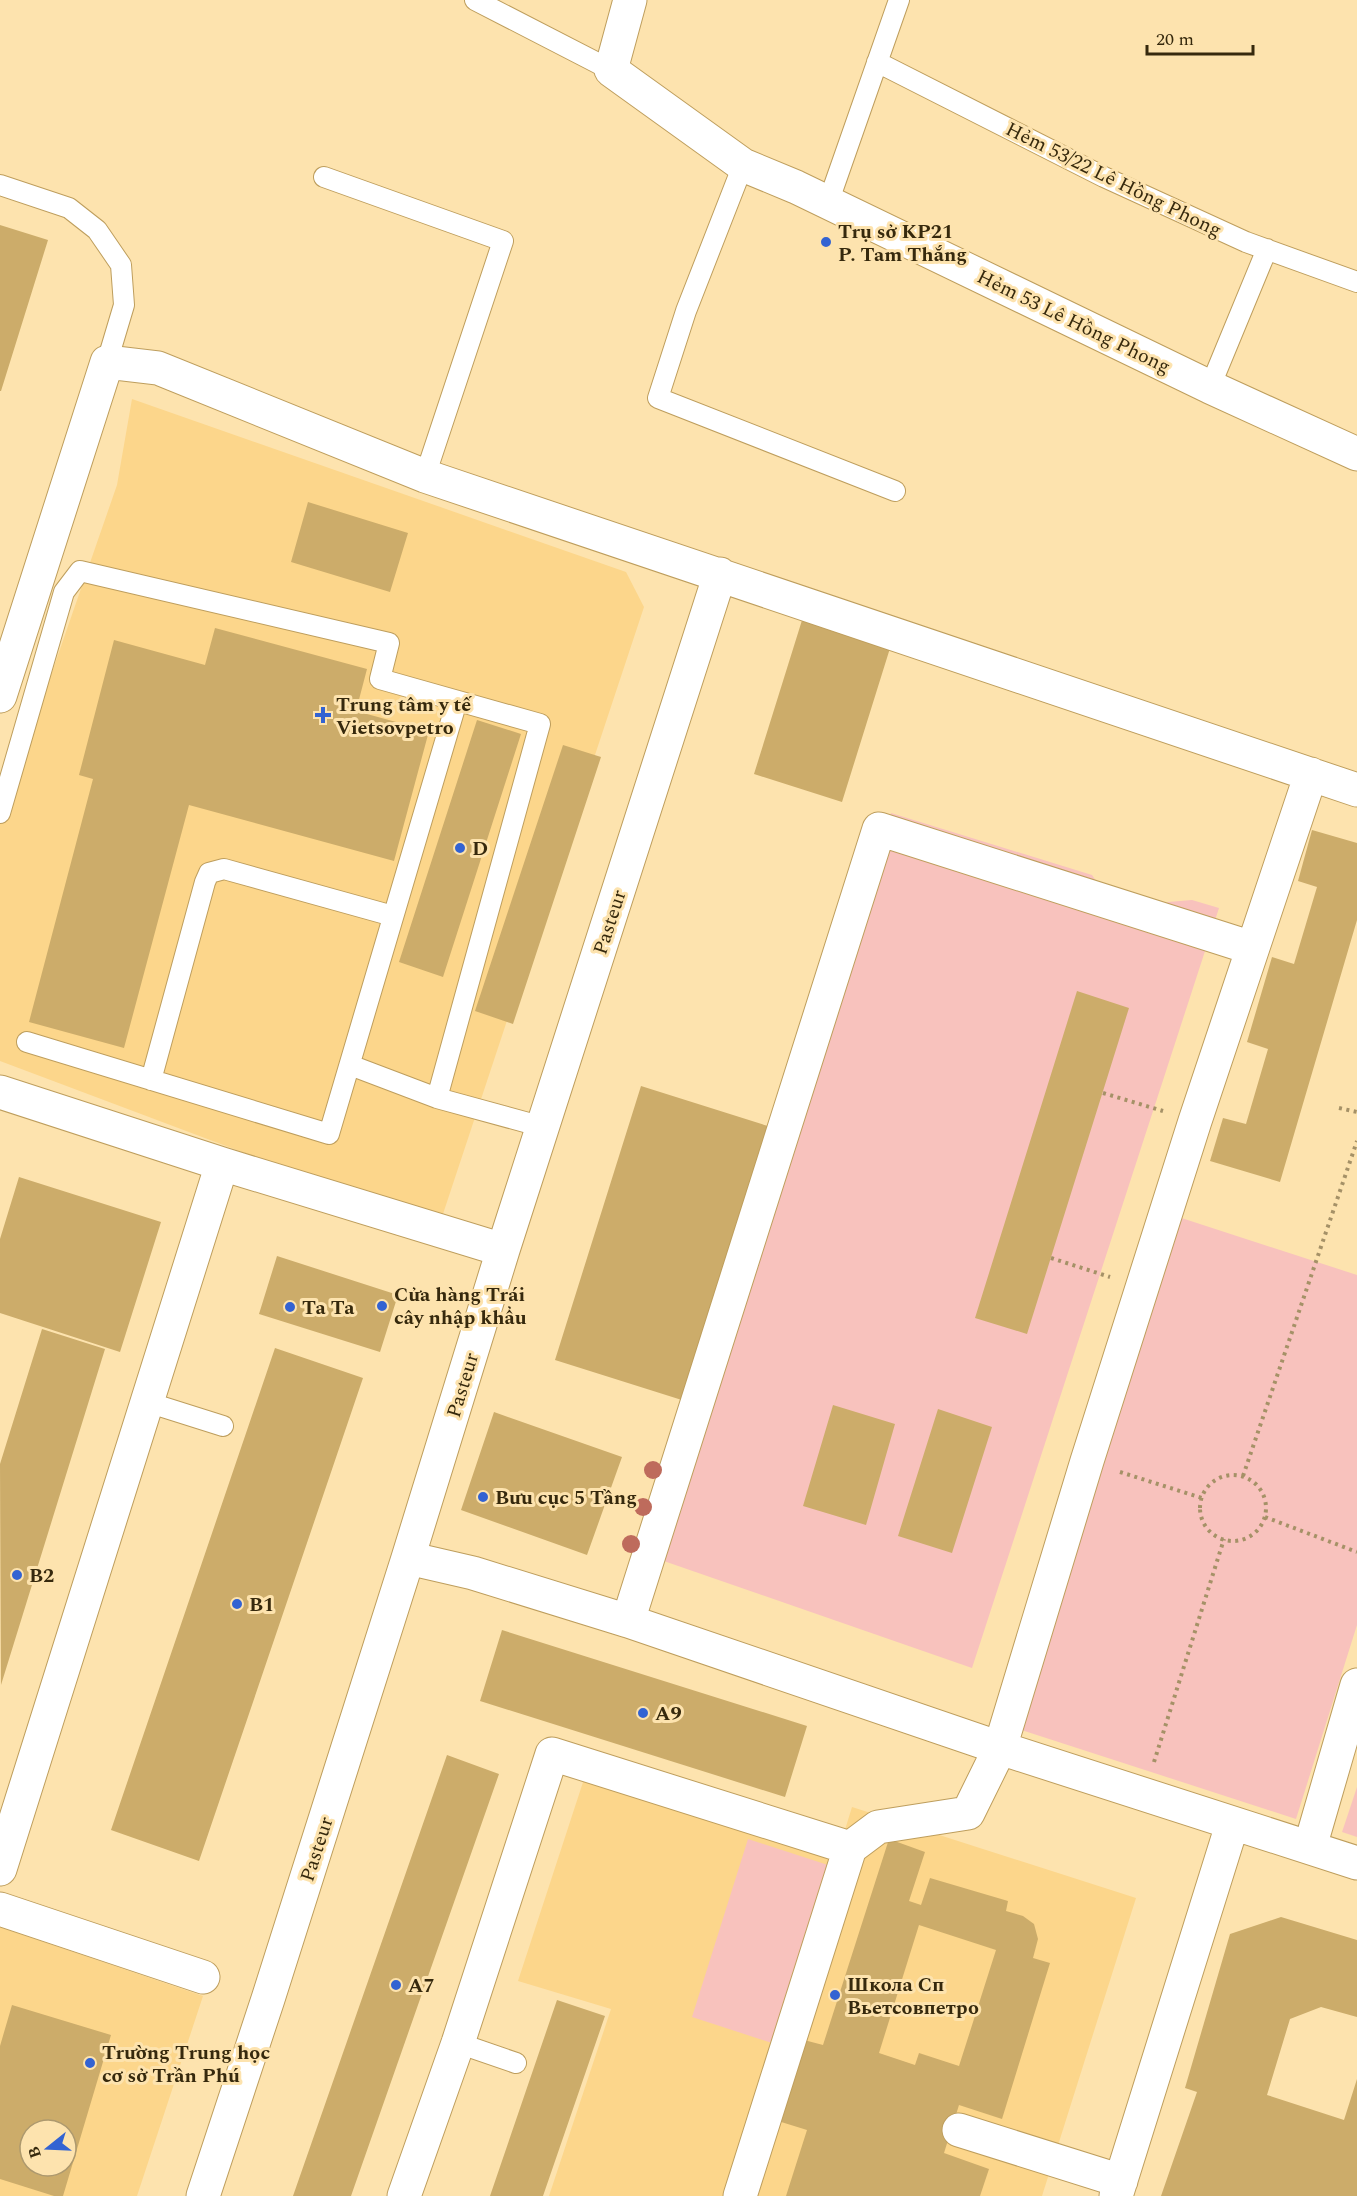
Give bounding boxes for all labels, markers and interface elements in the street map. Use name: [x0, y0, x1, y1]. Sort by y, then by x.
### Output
scale bar: [1147, 18, 1254, 56]
text: 20 m: [1156, 26, 1194, 53]
street label: Hẻm 53/22 Lê Hồng Phong: [1000, 114, 1227, 245]
place label: Trụ sở KP21 P. Tam Thắng: [838, 217, 967, 270]
marker: Trụ sở KP21 P. Tam Thắng: [819, 235, 833, 249]
street label: Hẻm 53 Lê Hồng Phong: [971, 262, 1176, 382]
place label: Trung tâm y tế Vietsovpetro: [336, 690, 472, 743]
marker: Trung tâm y tế Vietsovpetro: [314, 706, 332, 724]
place label: D: [472, 834, 488, 864]
marker: D: [453, 841, 467, 855]
street label: Pasteur: [585, 886, 635, 959]
place label: Cửa hàng Trái cây nhập khẩu: [394, 1280, 527, 1333]
place label: Ta Ta: [302, 1293, 355, 1323]
marker: Cửa hàng Trái cây nhập khẩu: [375, 1299, 389, 1313]
marker: Ta Ta: [283, 1300, 297, 1314]
street label: Pasteur: [439, 1349, 487, 1421]
place label: Bưu cục 5 Tầng: [495, 1483, 637, 1513]
marker: Bưu cục 5 Tầng: [476, 1490, 490, 1504]
place label: B2: [29, 1561, 54, 1591]
marker: B2: [10, 1568, 24, 1582]
place label: B1: [249, 1590, 274, 1620]
marker: B1: [230, 1597, 244, 1611]
place label: A9: [655, 1699, 682, 1729]
marker: A9: [636, 1706, 650, 1720]
street label: Pasteur: [292, 1813, 342, 1886]
place label: Школа Сп Вьетсовпетро: [847, 1970, 979, 2023]
place label: A7: [408, 1971, 435, 2001]
marker: A7: [389, 1978, 403, 1992]
marker: Школа Сп Вьетсовпетро: [828, 1988, 842, 2002]
place label: Trường Trung học cơ sở Trần Phú: [102, 2038, 270, 2091]
marker: Trường Trung học cơ sở Trần Phú: [83, 2056, 97, 2070]
north arrow: [18, 2118, 78, 2178]
text: B: [22, 2143, 48, 2161]

